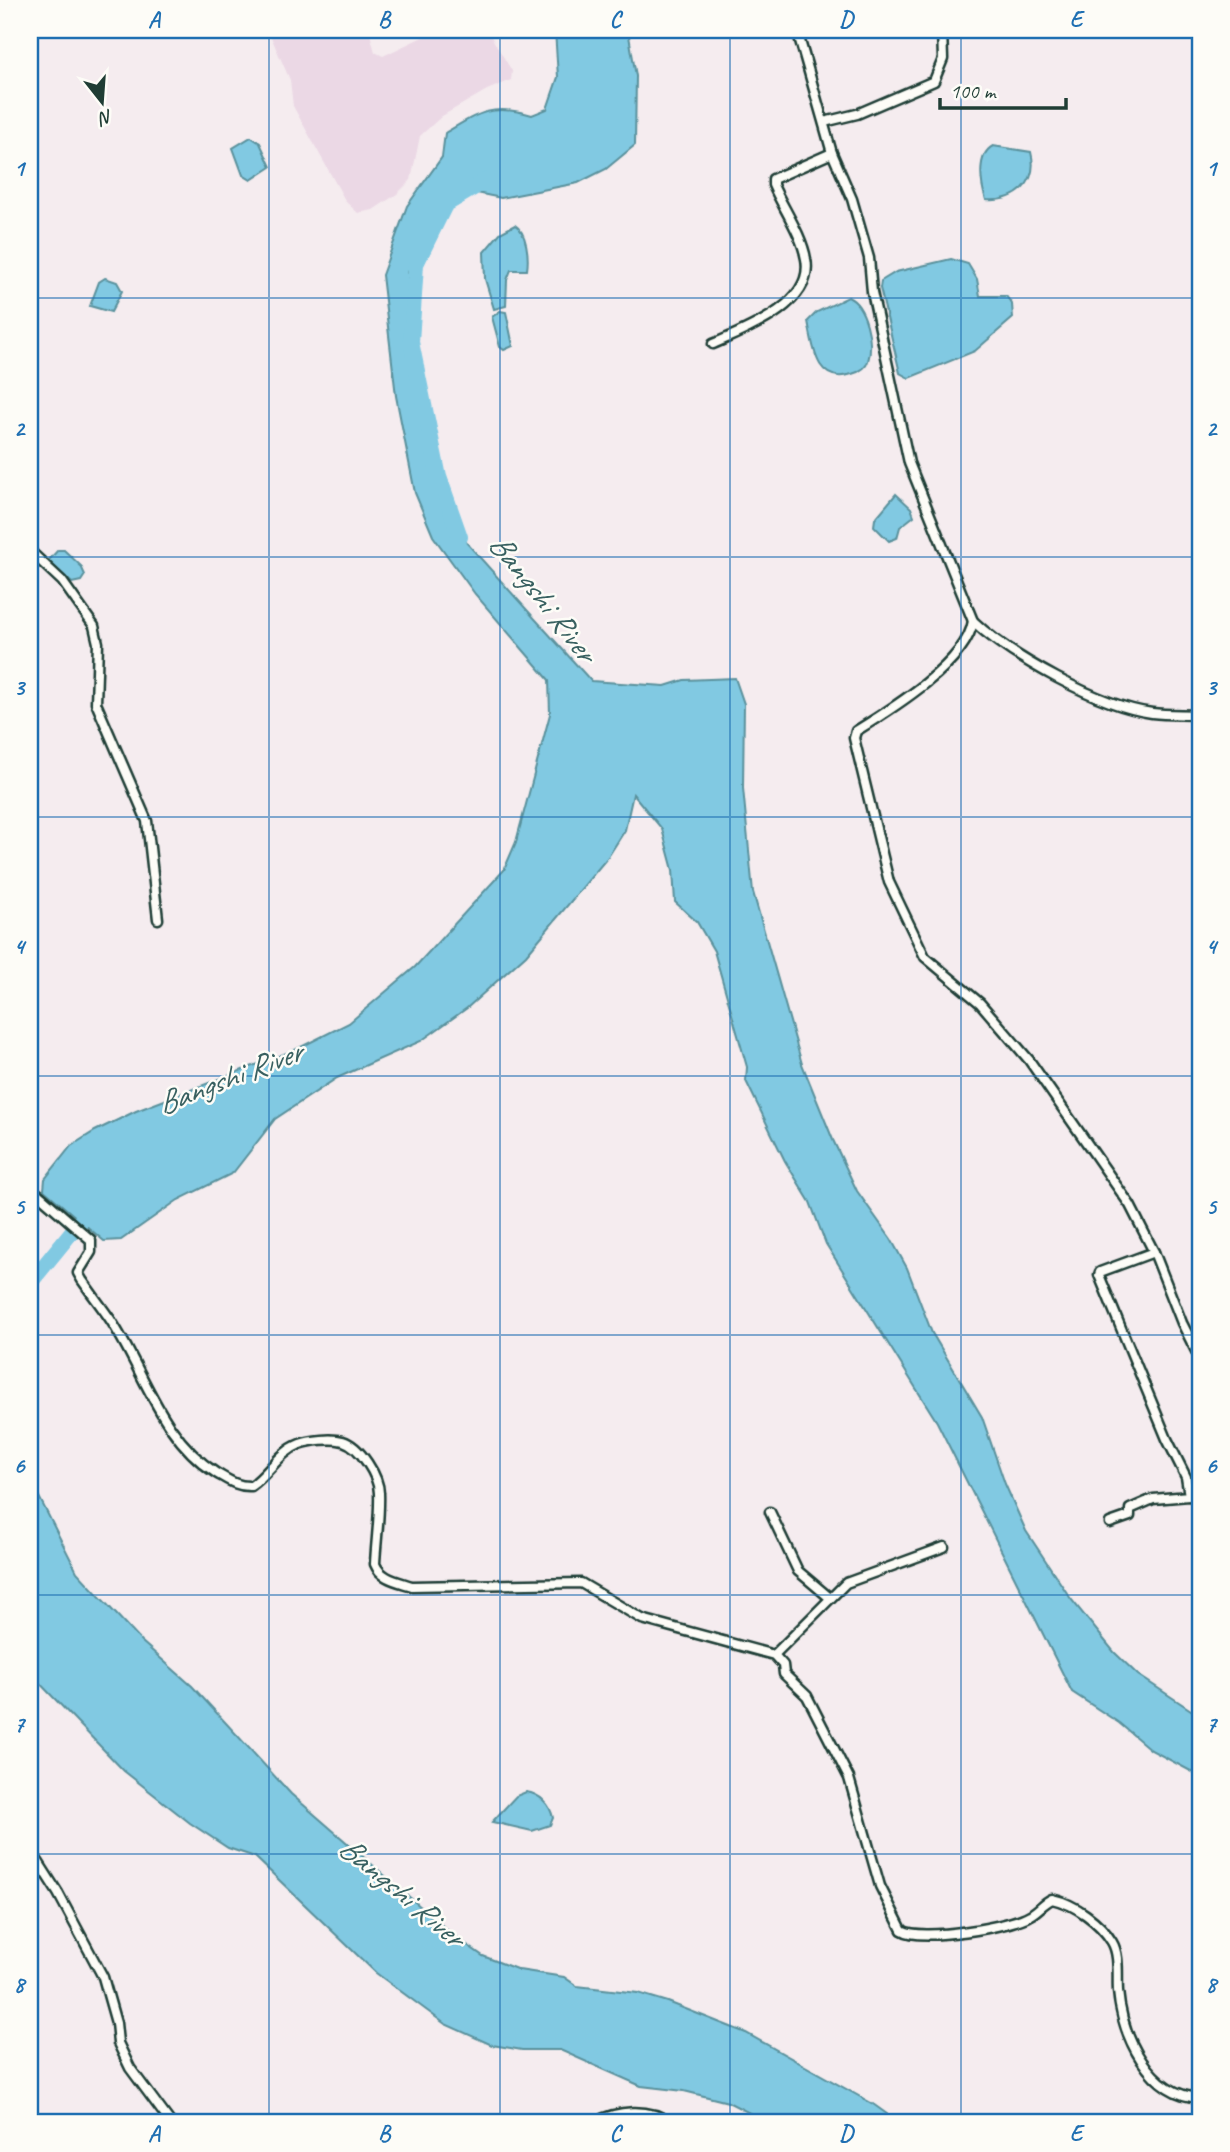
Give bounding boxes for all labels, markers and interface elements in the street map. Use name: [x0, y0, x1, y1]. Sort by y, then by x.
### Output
text: A: [148, 5, 162, 34]
text: B: [378, 5, 392, 34]
text: C: [610, 5, 624, 34]
text: D: [839, 5, 855, 34]
text: E: [1070, 5, 1086, 34]
north arrow: [66, 66, 136, 136]
scale bar: [940, 66, 1066, 110]
text: 100 m: [950, 78, 997, 104]
text: N: [94, 104, 116, 131]
text: 1: [14, 154, 27, 183]
text: 1: [1206, 154, 1219, 183]
text: 2: [14, 414, 27, 443]
text: 2: [1206, 414, 1219, 443]
water label: Bangshi River: [480, 525, 609, 674]
text: 3: [14, 673, 27, 702]
text: 3: [1206, 673, 1219, 702]
text: 4: [14, 932, 27, 961]
text: 4: [1206, 932, 1219, 961]
water label: Bangshi River: [151, 1029, 312, 1124]
text: 5: [14, 1192, 26, 1221]
text: 5: [1206, 1192, 1218, 1221]
text: 6: [14, 1451, 27, 1480]
text: 6: [1206, 1451, 1219, 1480]
text: 7: [14, 1710, 27, 1739]
text: 7: [1206, 1710, 1219, 1739]
water label: Bangshi River: [330, 1827, 477, 1959]
text: 8: [14, 1970, 27, 1999]
text: 8: [1206, 1970, 1219, 1999]
text: A: [148, 2119, 162, 2148]
text: B: [378, 2119, 392, 2148]
text: C: [610, 2119, 624, 2148]
text: D: [839, 2119, 855, 2148]
text: E: [1070, 2119, 1086, 2148]

